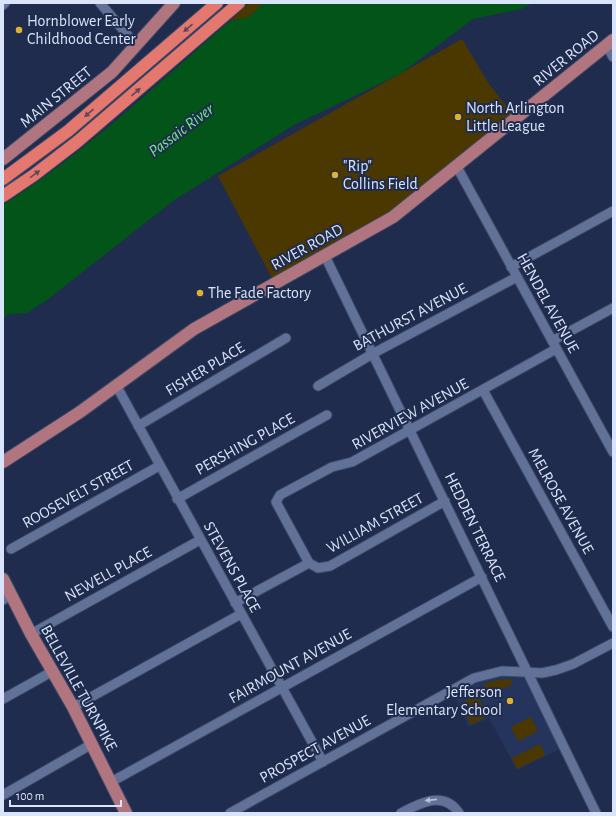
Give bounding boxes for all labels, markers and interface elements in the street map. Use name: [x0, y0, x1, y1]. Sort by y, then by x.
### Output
place label: Hornblower Early Childhood Center: [27, 13, 137, 47]
one-way arrow: [182, 24, 193, 33]
marker: Hornblower Early Childhood Center: [14, 25, 24, 35]
street label: RIVER ROAD: [530, 27, 602, 89]
street label: MAIN STREET: [17, 63, 95, 131]
one-way arrow: [131, 87, 141, 96]
water label: Passaic River: [145, 100, 217, 160]
place label: North Arlington Little League: [466, 100, 565, 134]
one-way arrow: [84, 108, 94, 118]
marker: North Arlington Little League: [453, 112, 463, 122]
place label: "Rip" Collins Field: [343, 158, 418, 192]
one-way arrow: [30, 170, 41, 178]
marker: "Rip" Collins Field: [330, 170, 340, 180]
street label: RIVER ROAD: [268, 221, 346, 273]
street label: HENDEL AVENUE: [514, 250, 582, 356]
street label: BATHURST AVENUE: [350, 280, 470, 354]
place label: The Fade Factory: [208, 285, 311, 302]
marker: The Fade Factory: [195, 288, 205, 298]
street label: FISHER PLACE: [163, 339, 248, 399]
street label: RIVERVIEW AVENUE: [349, 375, 471, 453]
street label: PERSHING PLACE: [193, 410, 298, 478]
street label: MELROSE AVENUE: [525, 445, 597, 557]
street label: ROOSEVELT STREET: [20, 457, 137, 531]
street label: HEDDEN TERRACE: [442, 470, 508, 584]
street label: WILLIAM STREET: [324, 490, 426, 556]
street label: STEVENS PLACE: [201, 519, 264, 615]
street label: NEWELL PLACE: [62, 543, 154, 604]
street label: BELLEVILLE TURNPIKE: [38, 622, 120, 754]
street label: FAIRMOUNT AVENUE: [226, 626, 354, 706]
place label: Jefferson Elementary School: [386, 684, 502, 719]
marker: Jefferson Elementary School: [505, 696, 515, 706]
street label: PROSPECT AVENUE: [257, 712, 373, 786]
scale bar: [10, 782, 121, 808]
text: 100 m: [16, 790, 44, 802]
one-way arrow: [425, 797, 437, 804]

